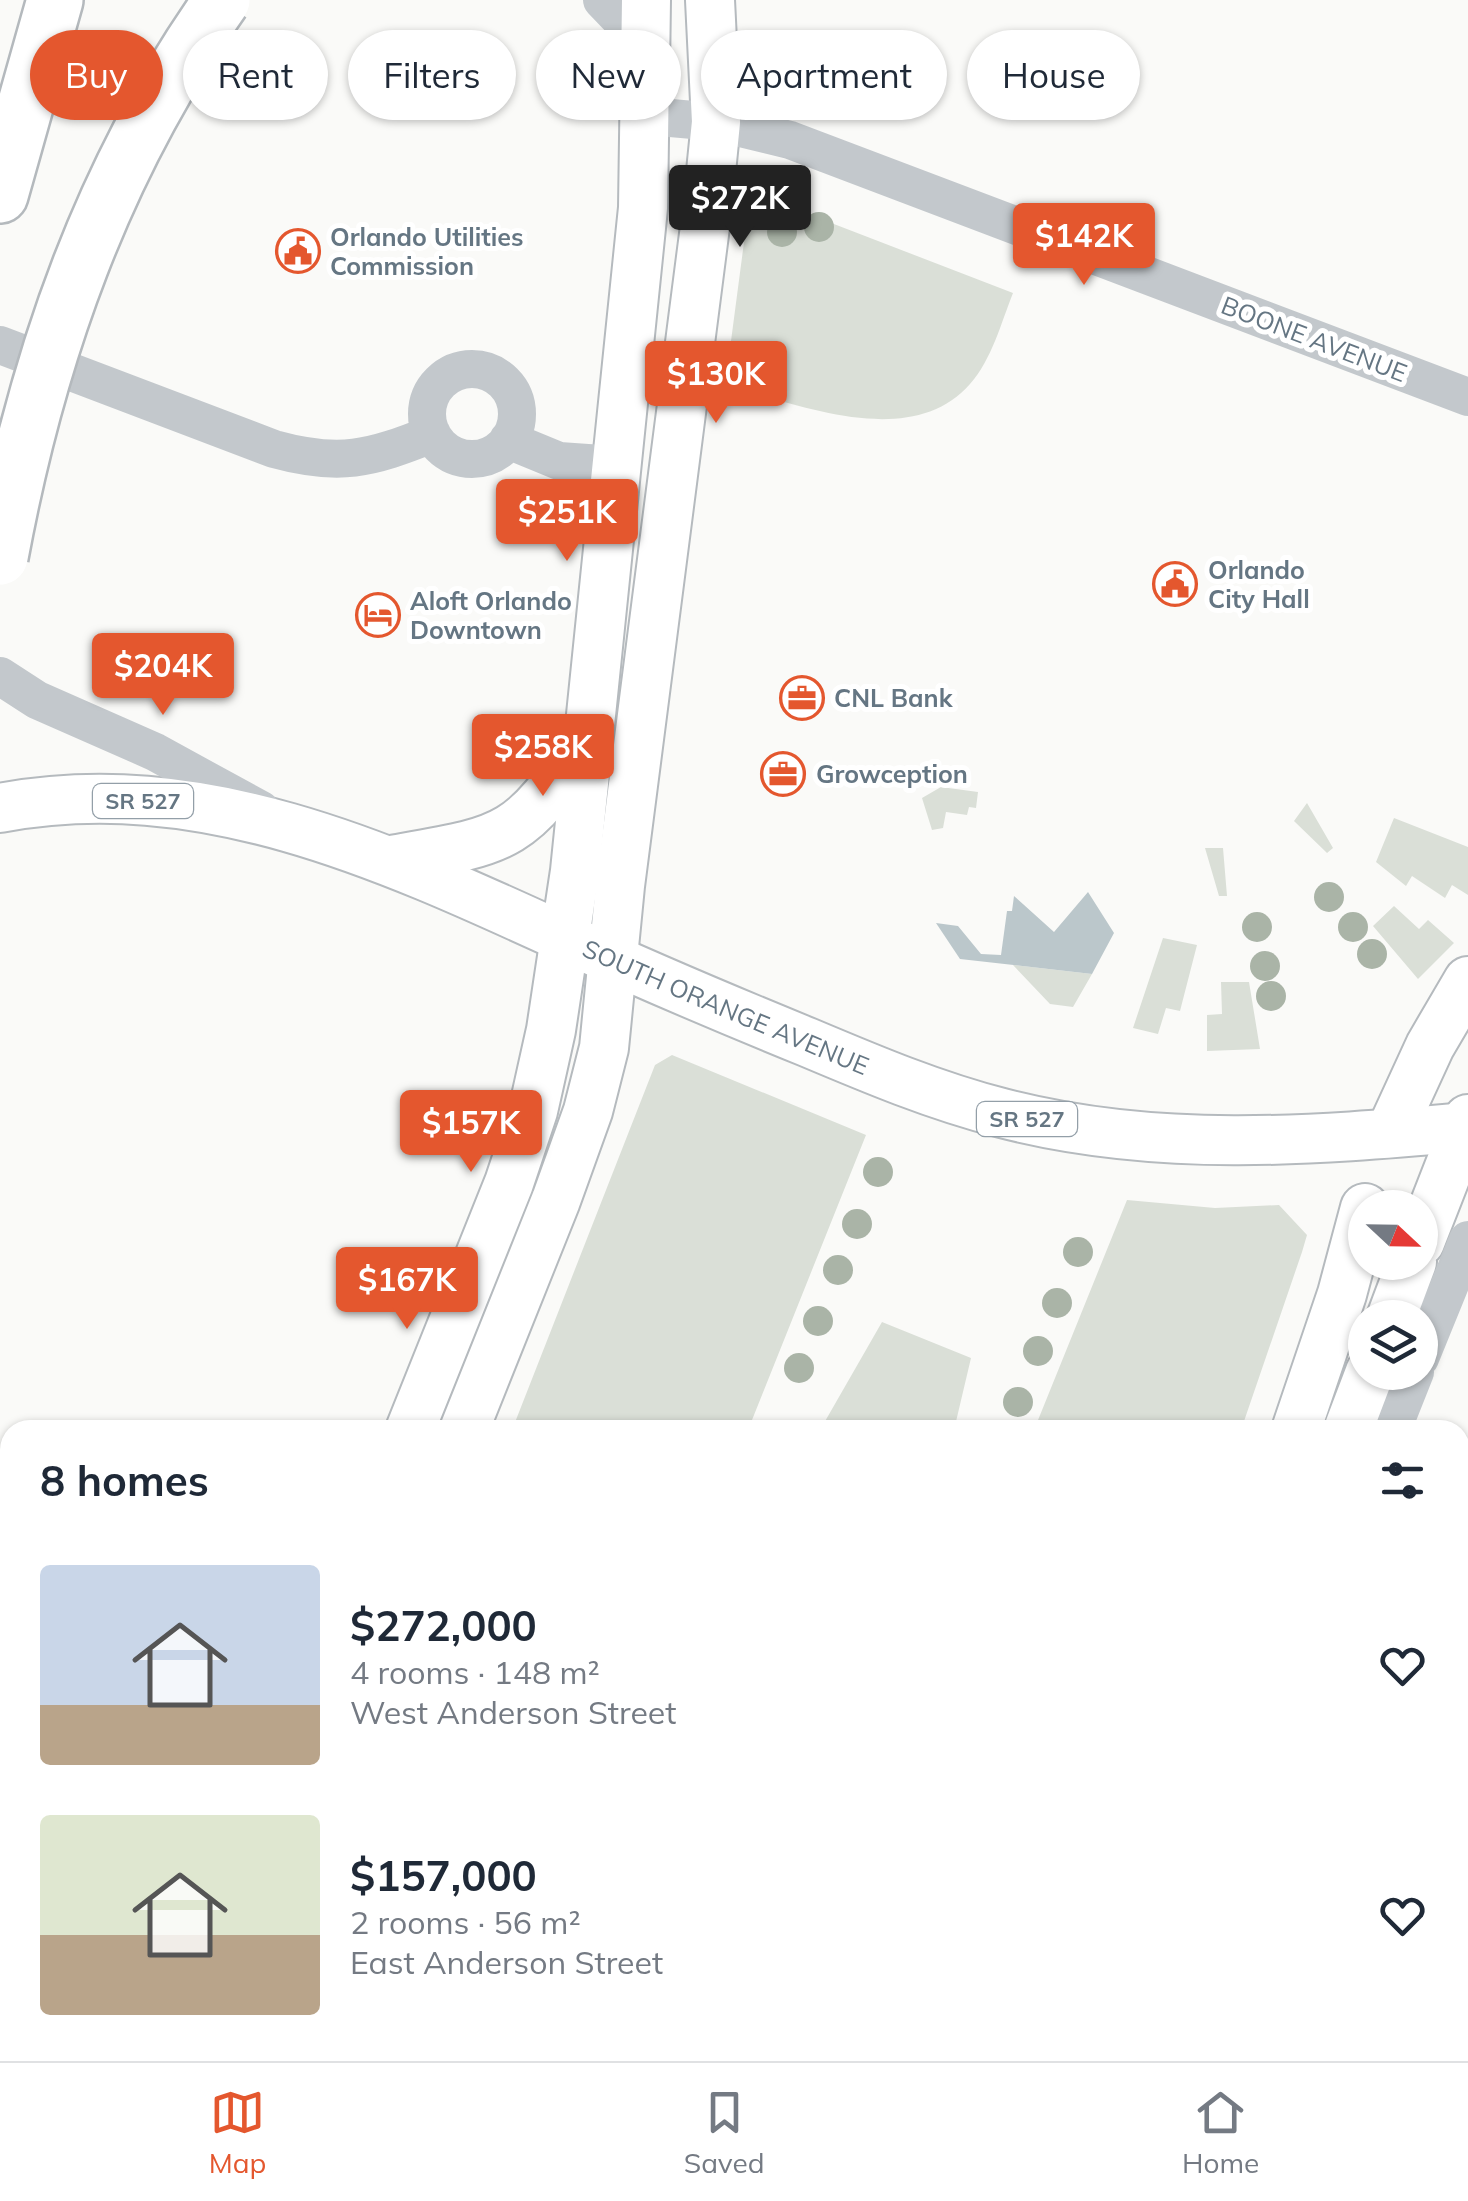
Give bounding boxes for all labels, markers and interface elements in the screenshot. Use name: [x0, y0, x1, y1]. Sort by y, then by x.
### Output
chip: Buy: [30, 30, 163, 120]
chip: Rent: [183, 30, 328, 120]
chip: Filters: [348, 30, 516, 120]
chip: New: [536, 30, 681, 120]
chip: Apartment: [701, 30, 947, 120]
chip: House: [967, 30, 1140, 120]
pin: $272K: [670, 165, 810, 250]
text: $272K: [691, 177, 789, 217]
pin: $142K: [1014, 203, 1154, 288]
text: $142K: [1035, 215, 1133, 255]
place label: Orlando Utilities Commission: [330, 221, 524, 281]
public building icon: Orlando Utilities Commission: [275, 228, 321, 274]
street label: BOONE AVENUE: [1217, 289, 1411, 388]
pin: $130K: [646, 341, 786, 426]
text: $130K: [667, 353, 765, 393]
pin: $251K: [497, 479, 637, 564]
text: $251K: [518, 491, 616, 531]
place label: Orlando City Hall: [1208, 554, 1310, 614]
public building icon: Orlando City Hall: [1152, 561, 1198, 607]
place label: Aloft Orlando Downtown: [410, 585, 572, 645]
hotel icon: Aloft Orlando Downtown: [355, 592, 401, 638]
pin: $204K: [93, 633, 233, 718]
text: $204K: [114, 645, 212, 685]
office icon: CNL Bank: [779, 675, 825, 721]
place label: CNL Bank: [834, 682, 954, 713]
pin: $258K: [473, 714, 613, 799]
text: $258K: [494, 726, 592, 766]
office icon: Growception: [760, 751, 806, 797]
place label: Growception: [816, 758, 968, 789]
road number: SR 527: [93, 784, 193, 818]
street label: SOUTH ORANGE AVENUE: [578, 932, 874, 1081]
pin: $157K: [401, 1090, 541, 1175]
text: $157K: [422, 1102, 520, 1142]
road number: SR 527: [977, 1102, 1077, 1136]
north arrow: [1348, 1190, 1438, 1280]
map controls: [1348, 1190, 1438, 1390]
pin: $167K: [337, 1247, 477, 1332]
text: $167K: [358, 1259, 456, 1299]
button: layers: [1348, 1300, 1438, 1390]
icon: filters: [1375, 1453, 1430, 1508]
text: 8 homes: [40, 1454, 209, 1507]
text: $272,000: [350, 1599, 537, 1652]
icon: home: [120, 1605, 240, 1725]
icon: heart: [1375, 1638, 1430, 1693]
text: 4 rooms · 148 m²: [350, 1652, 600, 1692]
text: West Anderson Street: [350, 1692, 676, 1732]
text: $157,000: [350, 1849, 537, 1902]
icon: home: [120, 1855, 240, 1975]
icon: heart: [1375, 1888, 1430, 1943]
text: 2 rooms · 56 m²: [350, 1902, 581, 1942]
text: East Anderson Street: [350, 1942, 663, 1982]
tab: Map: [209, 2085, 266, 2180]
tab: Saved: [684, 2085, 765, 2180]
tab: Home: [1182, 2085, 1259, 2180]

